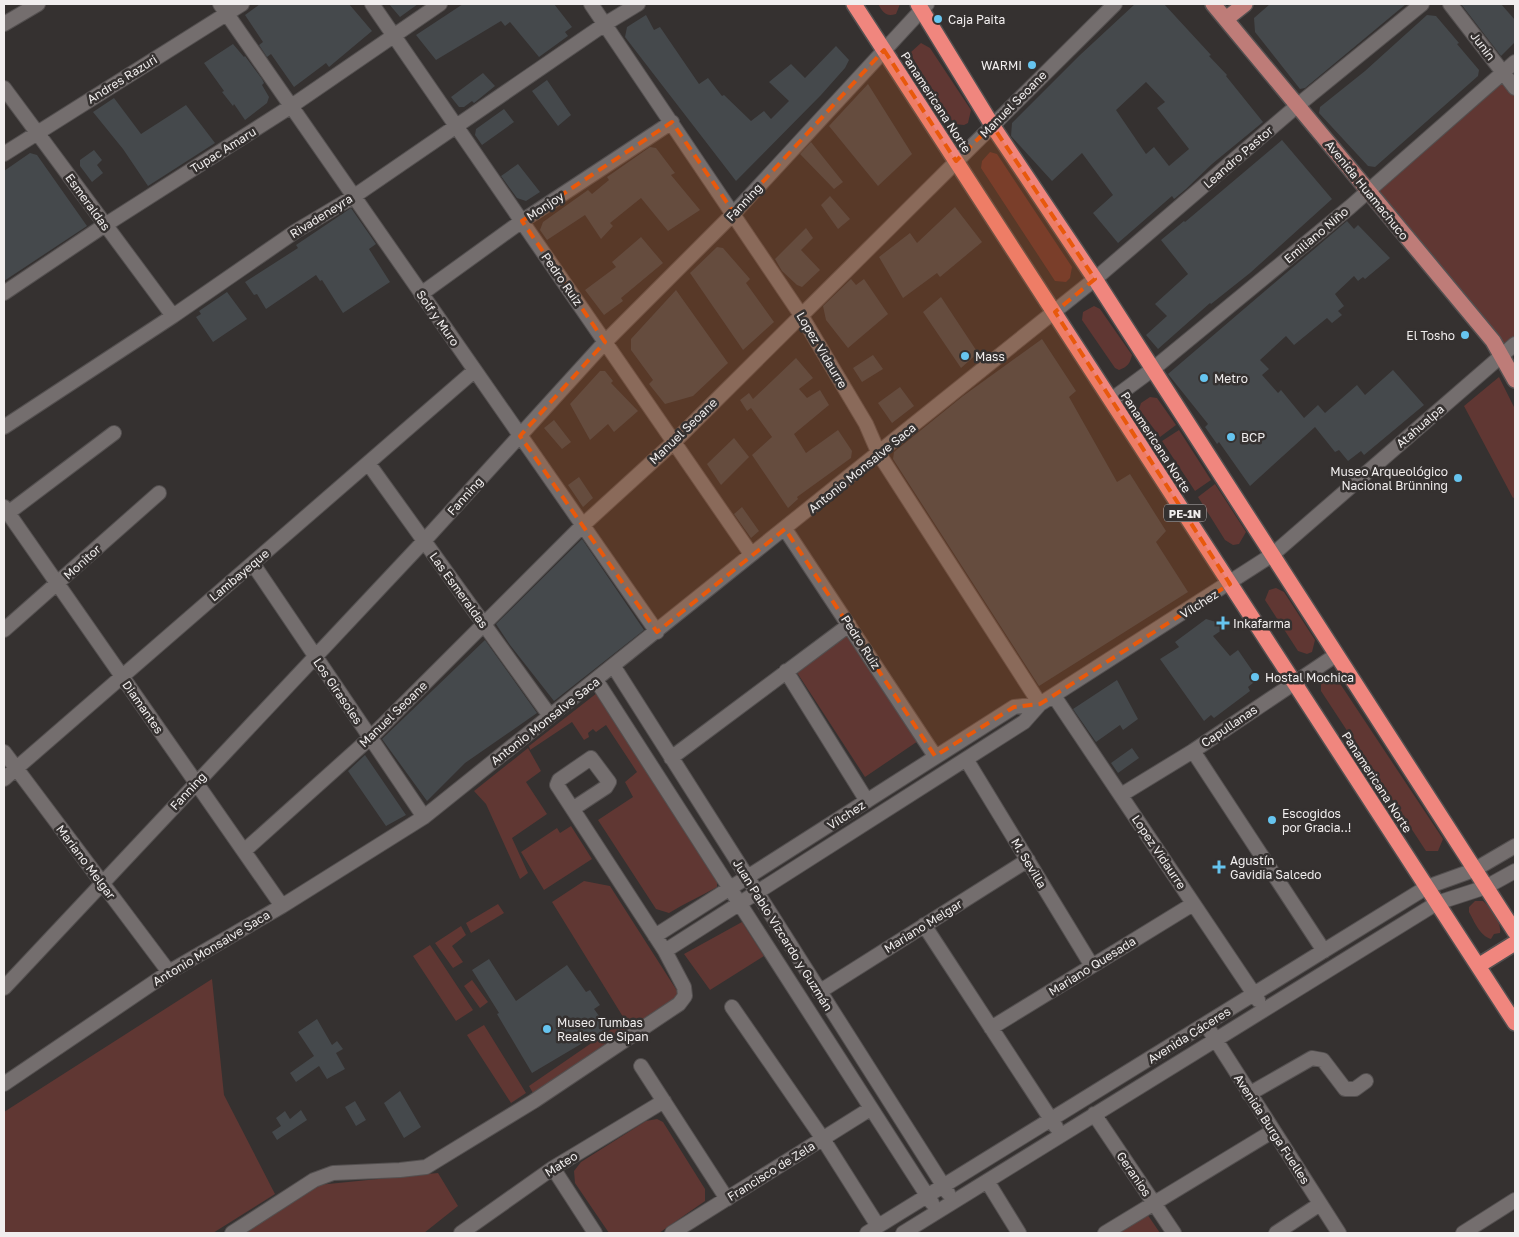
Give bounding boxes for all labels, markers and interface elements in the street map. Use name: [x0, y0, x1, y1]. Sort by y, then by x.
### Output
place label: Caja Paita: [948, 12, 1005, 27]
marker: Caja Paita: [932, 13, 944, 25]
street label: Junin: [1467, 29, 1499, 63]
street label: Panamericana Norte: [898, 49, 974, 155]
street label: Andres Razuri: [84, 52, 160, 106]
place label: WARMI: [981, 58, 1022, 73]
marker: WARMI: [1026, 59, 1038, 71]
street label: Manuel Seoane: [976, 67, 1050, 141]
street label: Leandro Pastor: [1200, 122, 1276, 191]
street label: Tupac Amaru: [187, 124, 259, 176]
street label: Avenida Huamachuco: [1322, 137, 1412, 243]
street label: Esmeraldas: [62, 171, 114, 233]
street label: Fanning: [723, 180, 765, 224]
street label: Monjoy: [523, 188, 567, 224]
street label: Rivadeneyra: [287, 191, 355, 241]
street label: Emiliano Niño: [1281, 204, 1351, 266]
street label: Pedro Ruiz: [538, 250, 586, 308]
street label: Solf y Muro: [413, 287, 463, 349]
street label: Lopez Vidaurre: [793, 309, 851, 391]
place label: El Tosho: [1406, 328, 1455, 343]
marker: El Tosho: [1459, 329, 1471, 341]
place label: Mass: [975, 349, 1005, 364]
marker: Mass: [959, 350, 971, 362]
place label: Metro: [1214, 371, 1248, 386]
marker: Metro: [1198, 372, 1210, 384]
street label: Panamericana Norte: [1118, 389, 1194, 495]
street label: Manuel Seoane: [646, 395, 720, 467]
street label: Atahualpa: [1393, 401, 1447, 451]
street label: Antonio Monsalve Saca: [805, 420, 919, 516]
place label: BCP: [1241, 430, 1265, 445]
marker: BCP: [1225, 431, 1237, 443]
place label: Museo Arqueológico Nacional Brünning: [1330, 464, 1448, 493]
marker: Museo Arqueológico Nacional Brünning: [1452, 472, 1464, 484]
street label: Fanning: [444, 474, 486, 518]
road number: PE-1N: [1164, 504, 1206, 522]
street label: Monitor: [60, 541, 104, 583]
street label: Lambayeque: [206, 546, 272, 604]
street label: Las Esmeraldas: [426, 549, 492, 631]
street label: Vílchez: [1177, 586, 1221, 622]
street label: Pedro Ruiz: [838, 612, 884, 672]
place label: Inkafarma: [1233, 616, 1291, 631]
marker: Inkafarma: [1217, 617, 1229, 629]
street label: Los Girasoles: [310, 655, 366, 727]
place label: Hostal Mochica: [1265, 670, 1354, 685]
marker: Hostal Mochica: [1249, 671, 1261, 683]
street label: Antonio Monsalve Saca: [488, 674, 602, 768]
street label: Diamantes: [119, 678, 167, 736]
street label: Manuel Seoane: [356, 678, 430, 750]
street label: Capullanas: [1198, 702, 1260, 750]
street label: Panamericana Norte: [1339, 729, 1415, 835]
street label: Fanning: [167, 769, 209, 813]
street label: Vílchez: [824, 797, 868, 833]
place label: Escogidos por Gracia..!: [1282, 806, 1351, 835]
street label: Lopez Vidaurre: [1129, 812, 1189, 892]
marker: Escogidos por Gracia..!: [1266, 814, 1278, 826]
street label: Mariano Melgar: [53, 822, 119, 902]
street label: M. Sevilla: [1008, 835, 1050, 891]
place label: Agustín Gavidia Salcedo: [1230, 853, 1322, 882]
street label: Juan Pablo Vizcardo y Guzmán: [730, 856, 836, 1014]
marker: Agustín Gavidia Salcedo: [1212, 860, 1226, 874]
street label: Mariano Melgar: [881, 896, 965, 956]
street label: Antonio Monsalve Saca: [150, 907, 272, 989]
street label: Mariano Quesada: [1046, 933, 1138, 999]
street label: Avenida Cáceres: [1145, 1004, 1233, 1066]
place label: Museo Tumbas Reales de Sipan: [557, 1015, 649, 1044]
marker: Museo Tumbas Reales de Sipan: [541, 1023, 553, 1035]
street label: Avenida Burga Fuelles: [1231, 1071, 1313, 1187]
street label: Francisco de Zela: [724, 1138, 818, 1204]
street label: Mateo: [542, 1148, 580, 1180]
street label: Geranios: [1114, 1149, 1154, 1199]

